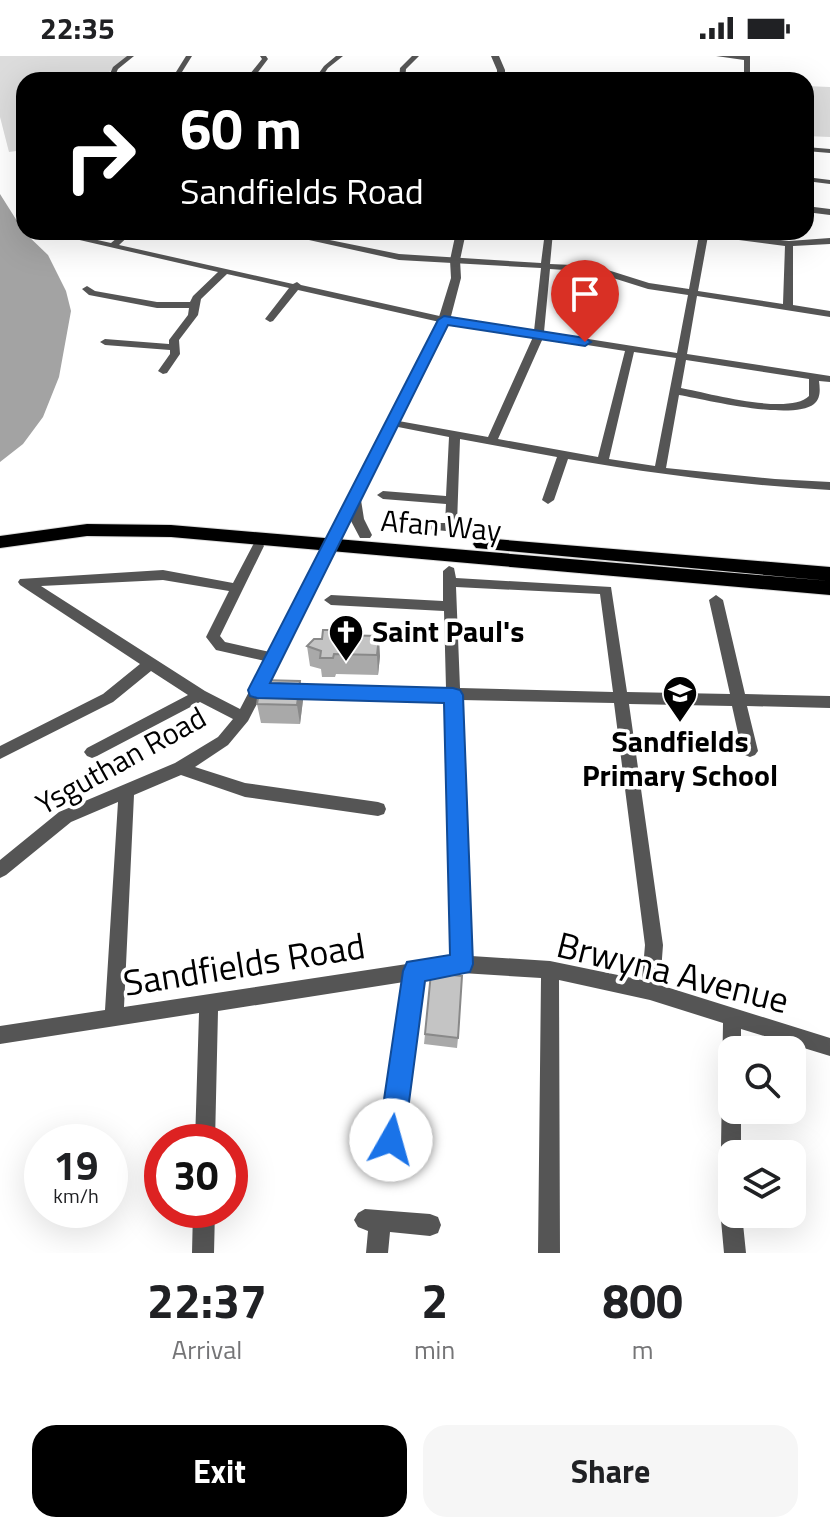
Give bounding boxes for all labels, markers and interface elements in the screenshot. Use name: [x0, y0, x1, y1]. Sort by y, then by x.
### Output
text: 22:35: [40, 5, 115, 51]
text: 60 m: [180, 86, 302, 171]
icon: right: [48, 104, 152, 208]
text: Sandfields Road: [180, 163, 424, 218]
pin: [551, 260, 619, 342]
icon: arrive: [563, 272, 607, 316]
street label: Afan Way: [379, 497, 503, 553]
place label: Saint Paul's: [372, 608, 524, 654]
church icon: Saint Paul's: [327, 613, 365, 663]
school or university icon: Sandfields Primary School: [661, 674, 699, 724]
street label: Ysguthan Road: [27, 694, 214, 826]
place label: Sandfields Primary School: [582, 718, 778, 798]
street label: Brwyna Avenue: [551, 916, 795, 1027]
street label: Sandfields Road: [119, 917, 369, 1010]
map controls: [718, 1036, 806, 1228]
button: search: [718, 1036, 806, 1124]
position arrow: [349, 1098, 433, 1182]
speed limit sign: 30: [144, 1124, 248, 1228]
text: 19: [54, 1135, 98, 1196]
button: layers: [718, 1140, 806, 1228]
text: km/h: [53, 1180, 99, 1211]
text: 22:37: [147, 1264, 267, 1337]
text: 2: [421, 1264, 448, 1337]
text: 800: [602, 1264, 683, 1337]
text: Arrival: [172, 1330, 242, 1369]
text: min: [414, 1330, 455, 1369]
text: m: [632, 1330, 654, 1369]
button: Exit: [32, 1425, 407, 1517]
button: Share: [423, 1425, 798, 1517]

